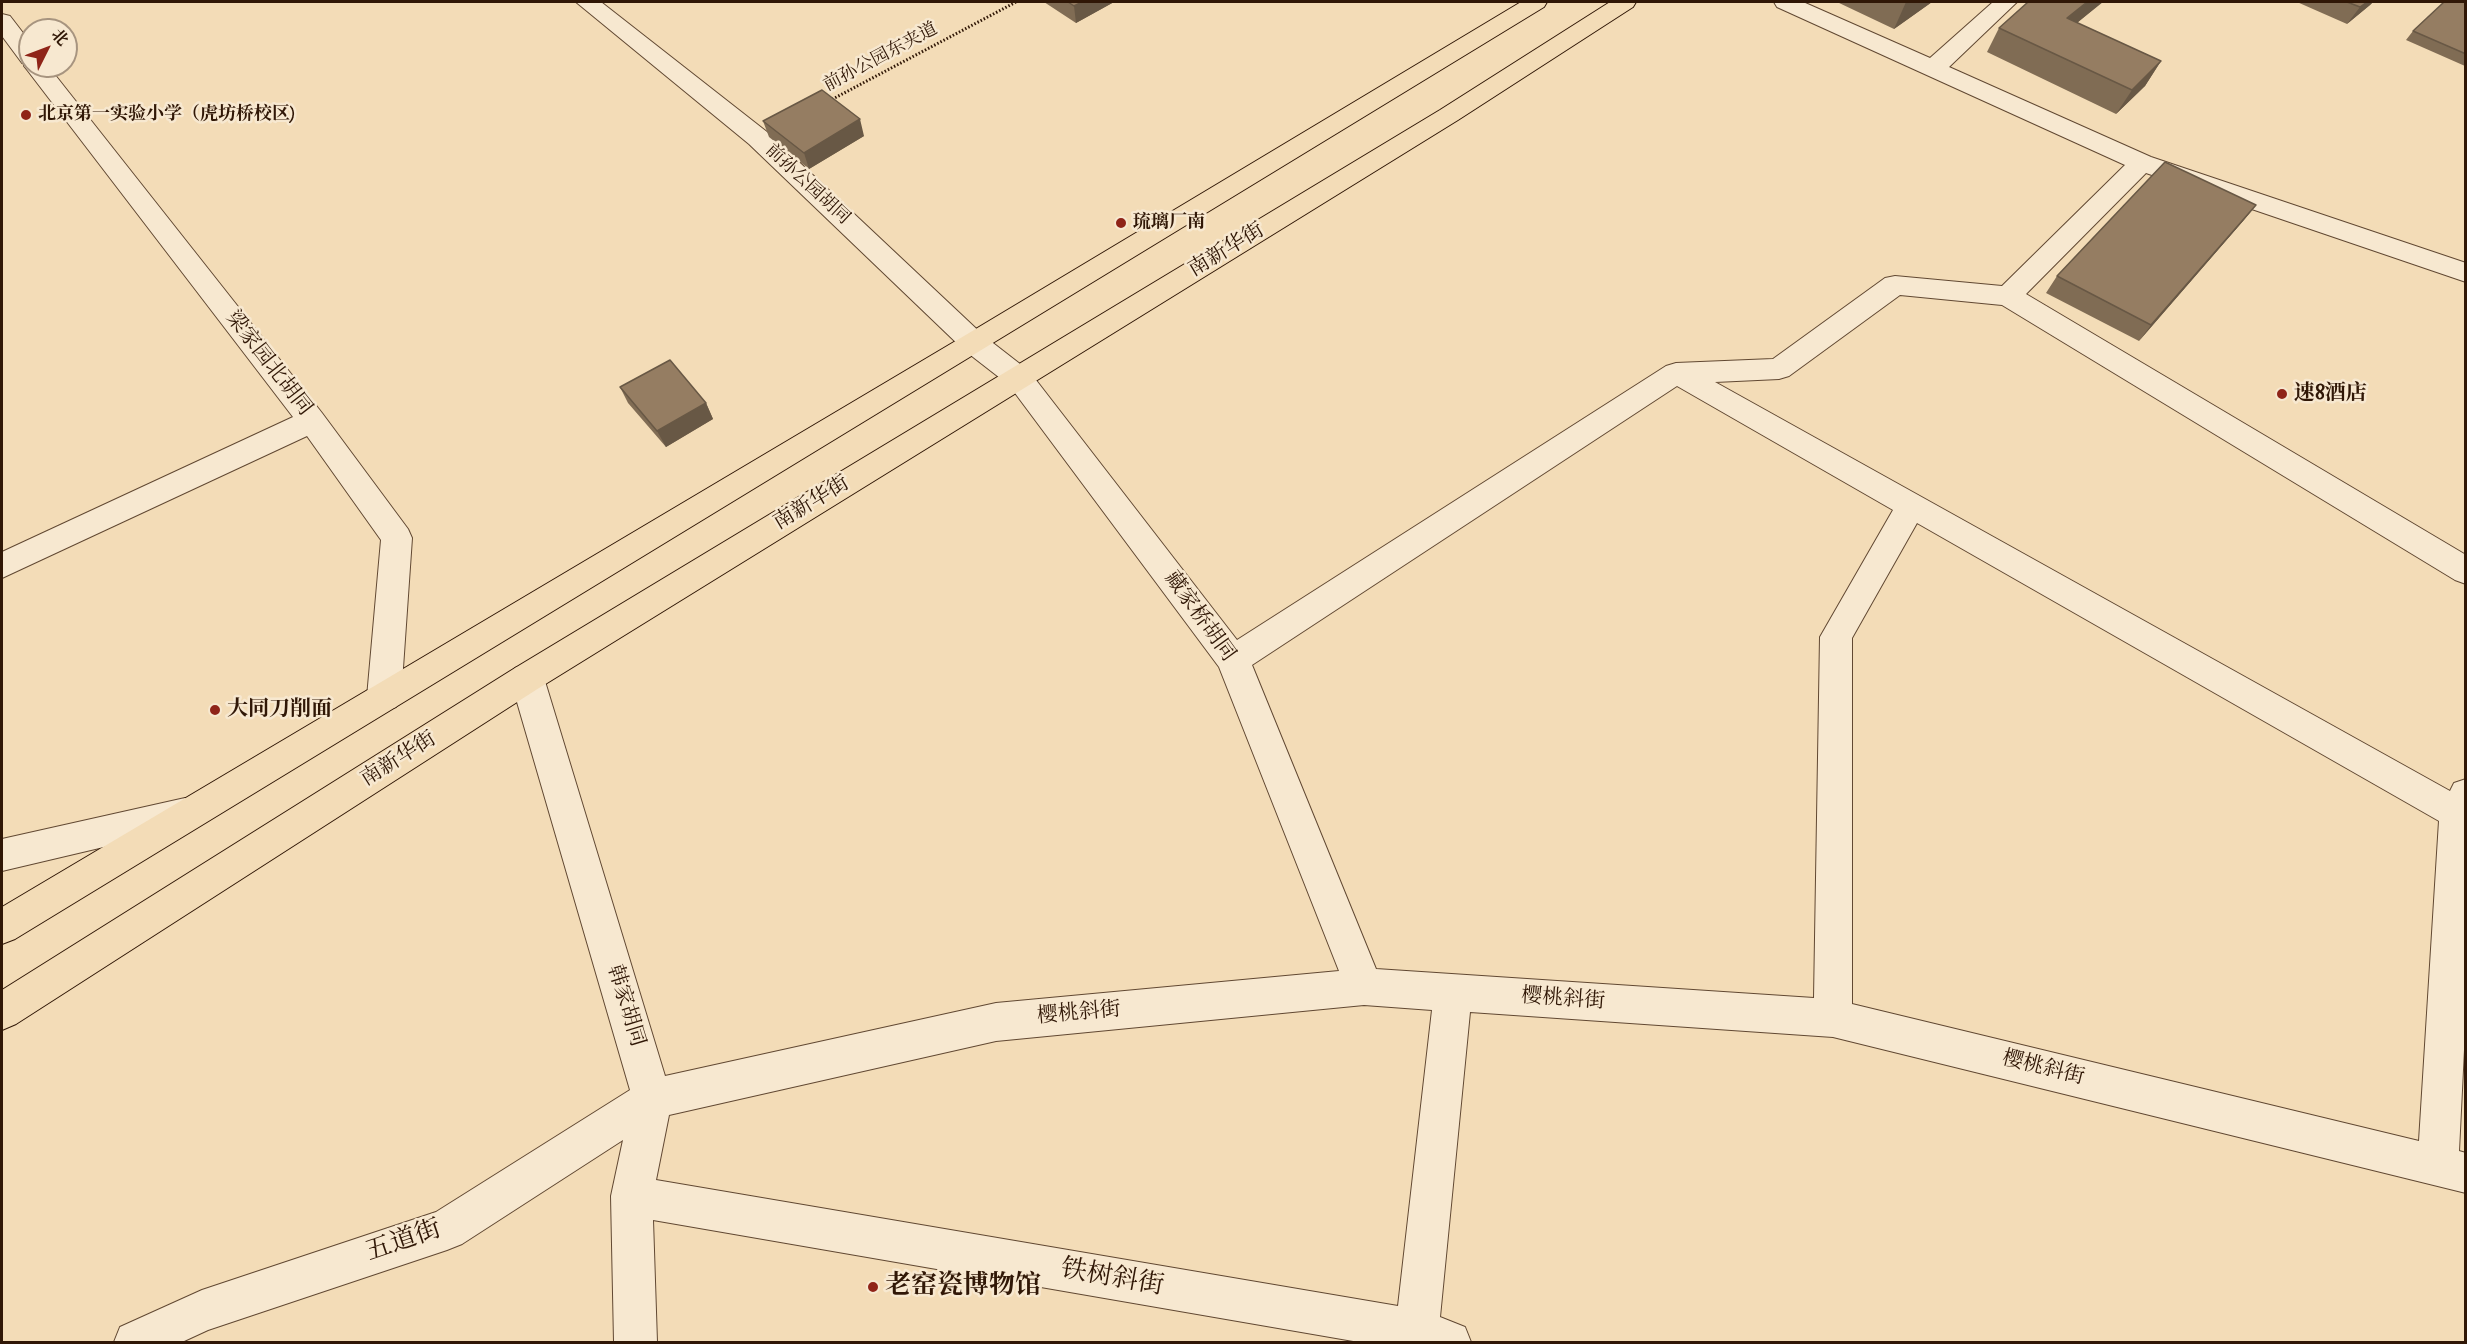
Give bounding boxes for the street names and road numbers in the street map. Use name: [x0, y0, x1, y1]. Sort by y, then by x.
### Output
street label: 前孙公园东夹道: [820, 19, 942, 97]
street label: 前孙公园胡同: [760, 140, 854, 230]
street label: 南新华街: [1185, 219, 1269, 283]
street label: 梁家园北胡同: [219, 307, 317, 421]
street label: 南新华街: [770, 472, 854, 536]
street label: 藏家桥胡同: [1158, 567, 1240, 667]
street label: 南新华街: [357, 727, 441, 793]
street label: 韩家胡同: [601, 962, 649, 1050]
street label: 樱桃斜街: [1520, 985, 1606, 1015]
street label: 樱桃斜街: [1036, 998, 1122, 1030]
street label: 樱桃斜街: [1999, 1047, 2087, 1091]
street label: 五道街: [362, 1215, 446, 1269]
street label: 铁树斜街: [1058, 1255, 1166, 1303]

